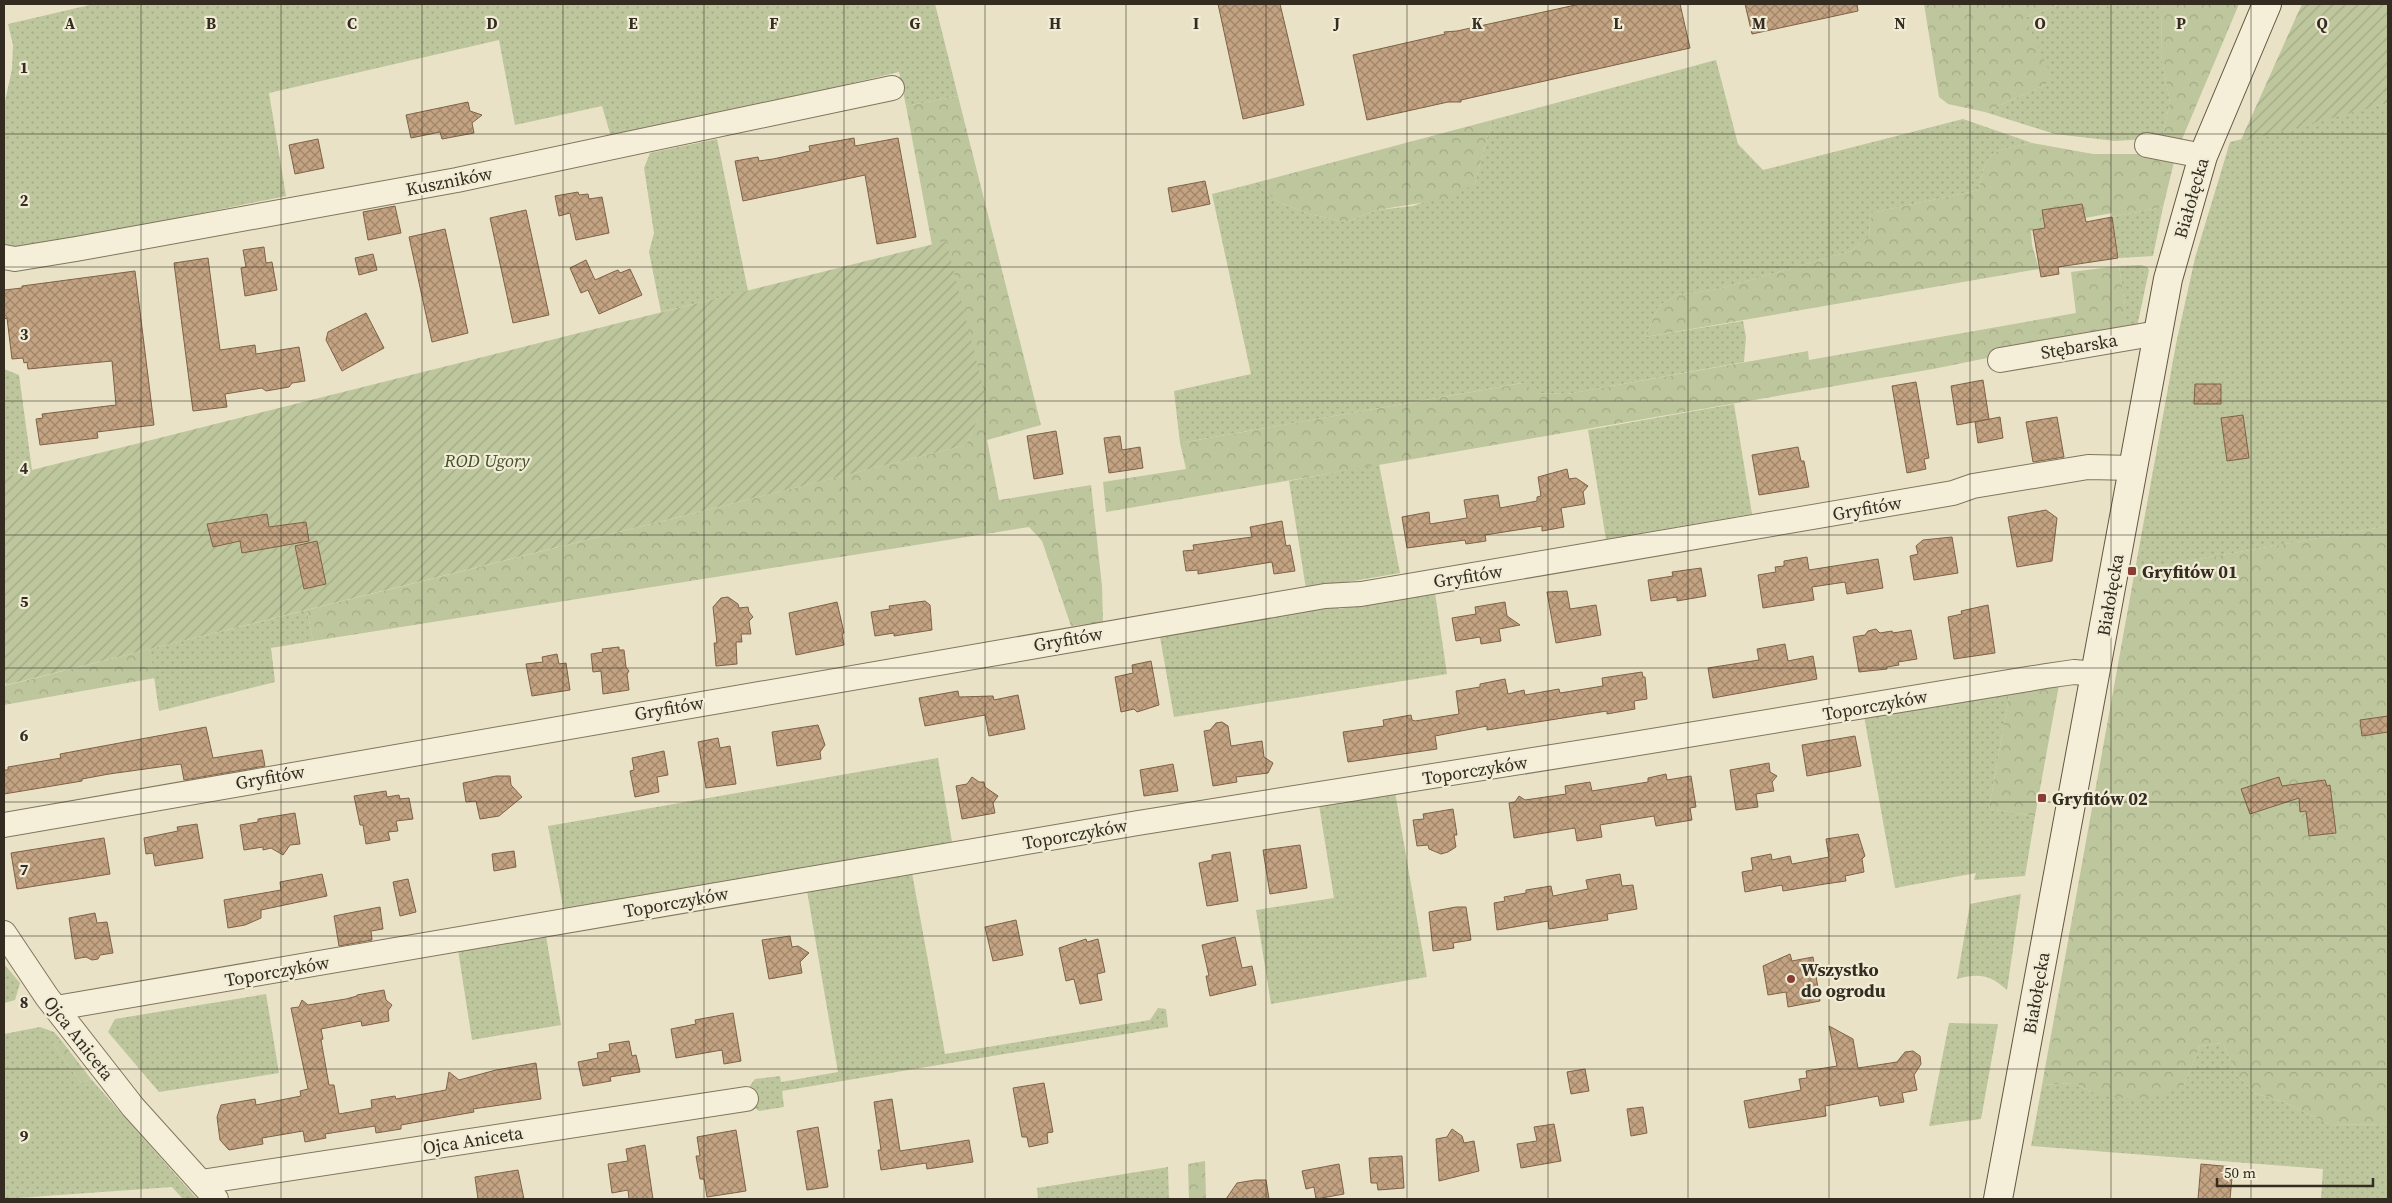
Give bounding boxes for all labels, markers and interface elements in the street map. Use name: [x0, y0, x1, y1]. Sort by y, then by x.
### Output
text: A: [65, 12, 76, 34]
text: B: [206, 12, 217, 34]
text: C: [347, 12, 357, 34]
text: D: [486, 12, 498, 34]
text: E: [628, 12, 638, 34]
text: F: [769, 12, 779, 34]
text: G: [910, 12, 921, 34]
text: H: [1049, 12, 1061, 34]
text: I: [1193, 12, 1199, 34]
text: J: [1333, 12, 1340, 34]
text: K: [1471, 12, 1483, 34]
text: L: [1613, 12, 1623, 34]
text: M: [1752, 12, 1766, 34]
text: N: [1894, 12, 1906, 34]
text: O: [2034, 12, 2046, 34]
text: P: [2176, 12, 2186, 34]
text: Q: [2316, 12, 2328, 34]
text: 1: [20, 56, 28, 78]
street label: Białołęcka: [2168, 154, 2215, 241]
street label: Kuszników: [404, 160, 495, 202]
text: 2: [20, 189, 29, 211]
text: 3: [20, 323, 29, 345]
street label: Stębarska: [2039, 327, 2120, 365]
park label: ROD Ugory: [443, 448, 530, 473]
text: 4: [20, 457, 29, 479]
street label: Gryfitów: [1831, 490, 1904, 526]
street label: Białołęcka: [2090, 551, 2130, 638]
street label: Gryfitów: [1432, 558, 1505, 594]
place label: Gryfitów 01: [2142, 559, 2238, 584]
marker: Gryfitów 01: [2126, 565, 2138, 577]
text: 5: [20, 590, 29, 612]
street label: Gryfitów: [1032, 621, 1105, 657]
street label: Toporczyków: [1821, 683, 1930, 727]
street label: Gryfitów: [633, 690, 706, 726]
text: 6: [20, 724, 29, 746]
street label: Toporczyków: [1421, 749, 1530, 791]
street label: Gryfitów: [234, 759, 307, 795]
place label: Gryfitów 02: [2052, 786, 2148, 811]
marker: Gryfitów 02: [2036, 792, 2048, 804]
street label: Toporczyków: [1021, 812, 1130, 856]
text: 7: [20, 858, 29, 880]
street label: Toporczyków: [622, 880, 731, 924]
street label: Toporczyków: [223, 949, 332, 993]
street label: Białołęcka: [2016, 949, 2056, 1036]
place label: Wszystko do ogrodu: [1801, 957, 1886, 1003]
marker: Wszystko do ogrodu: [1785, 973, 1797, 985]
street label: Ojca Aniceta: [38, 990, 120, 1086]
text: 8: [20, 991, 28, 1013]
street label: Ojca Aniceta: [421, 1120, 526, 1160]
text: 9: [20, 1125, 29, 1147]
scale bar: [2217, 1156, 2373, 1188]
text: 50 m: [2224, 1162, 2256, 1183]

